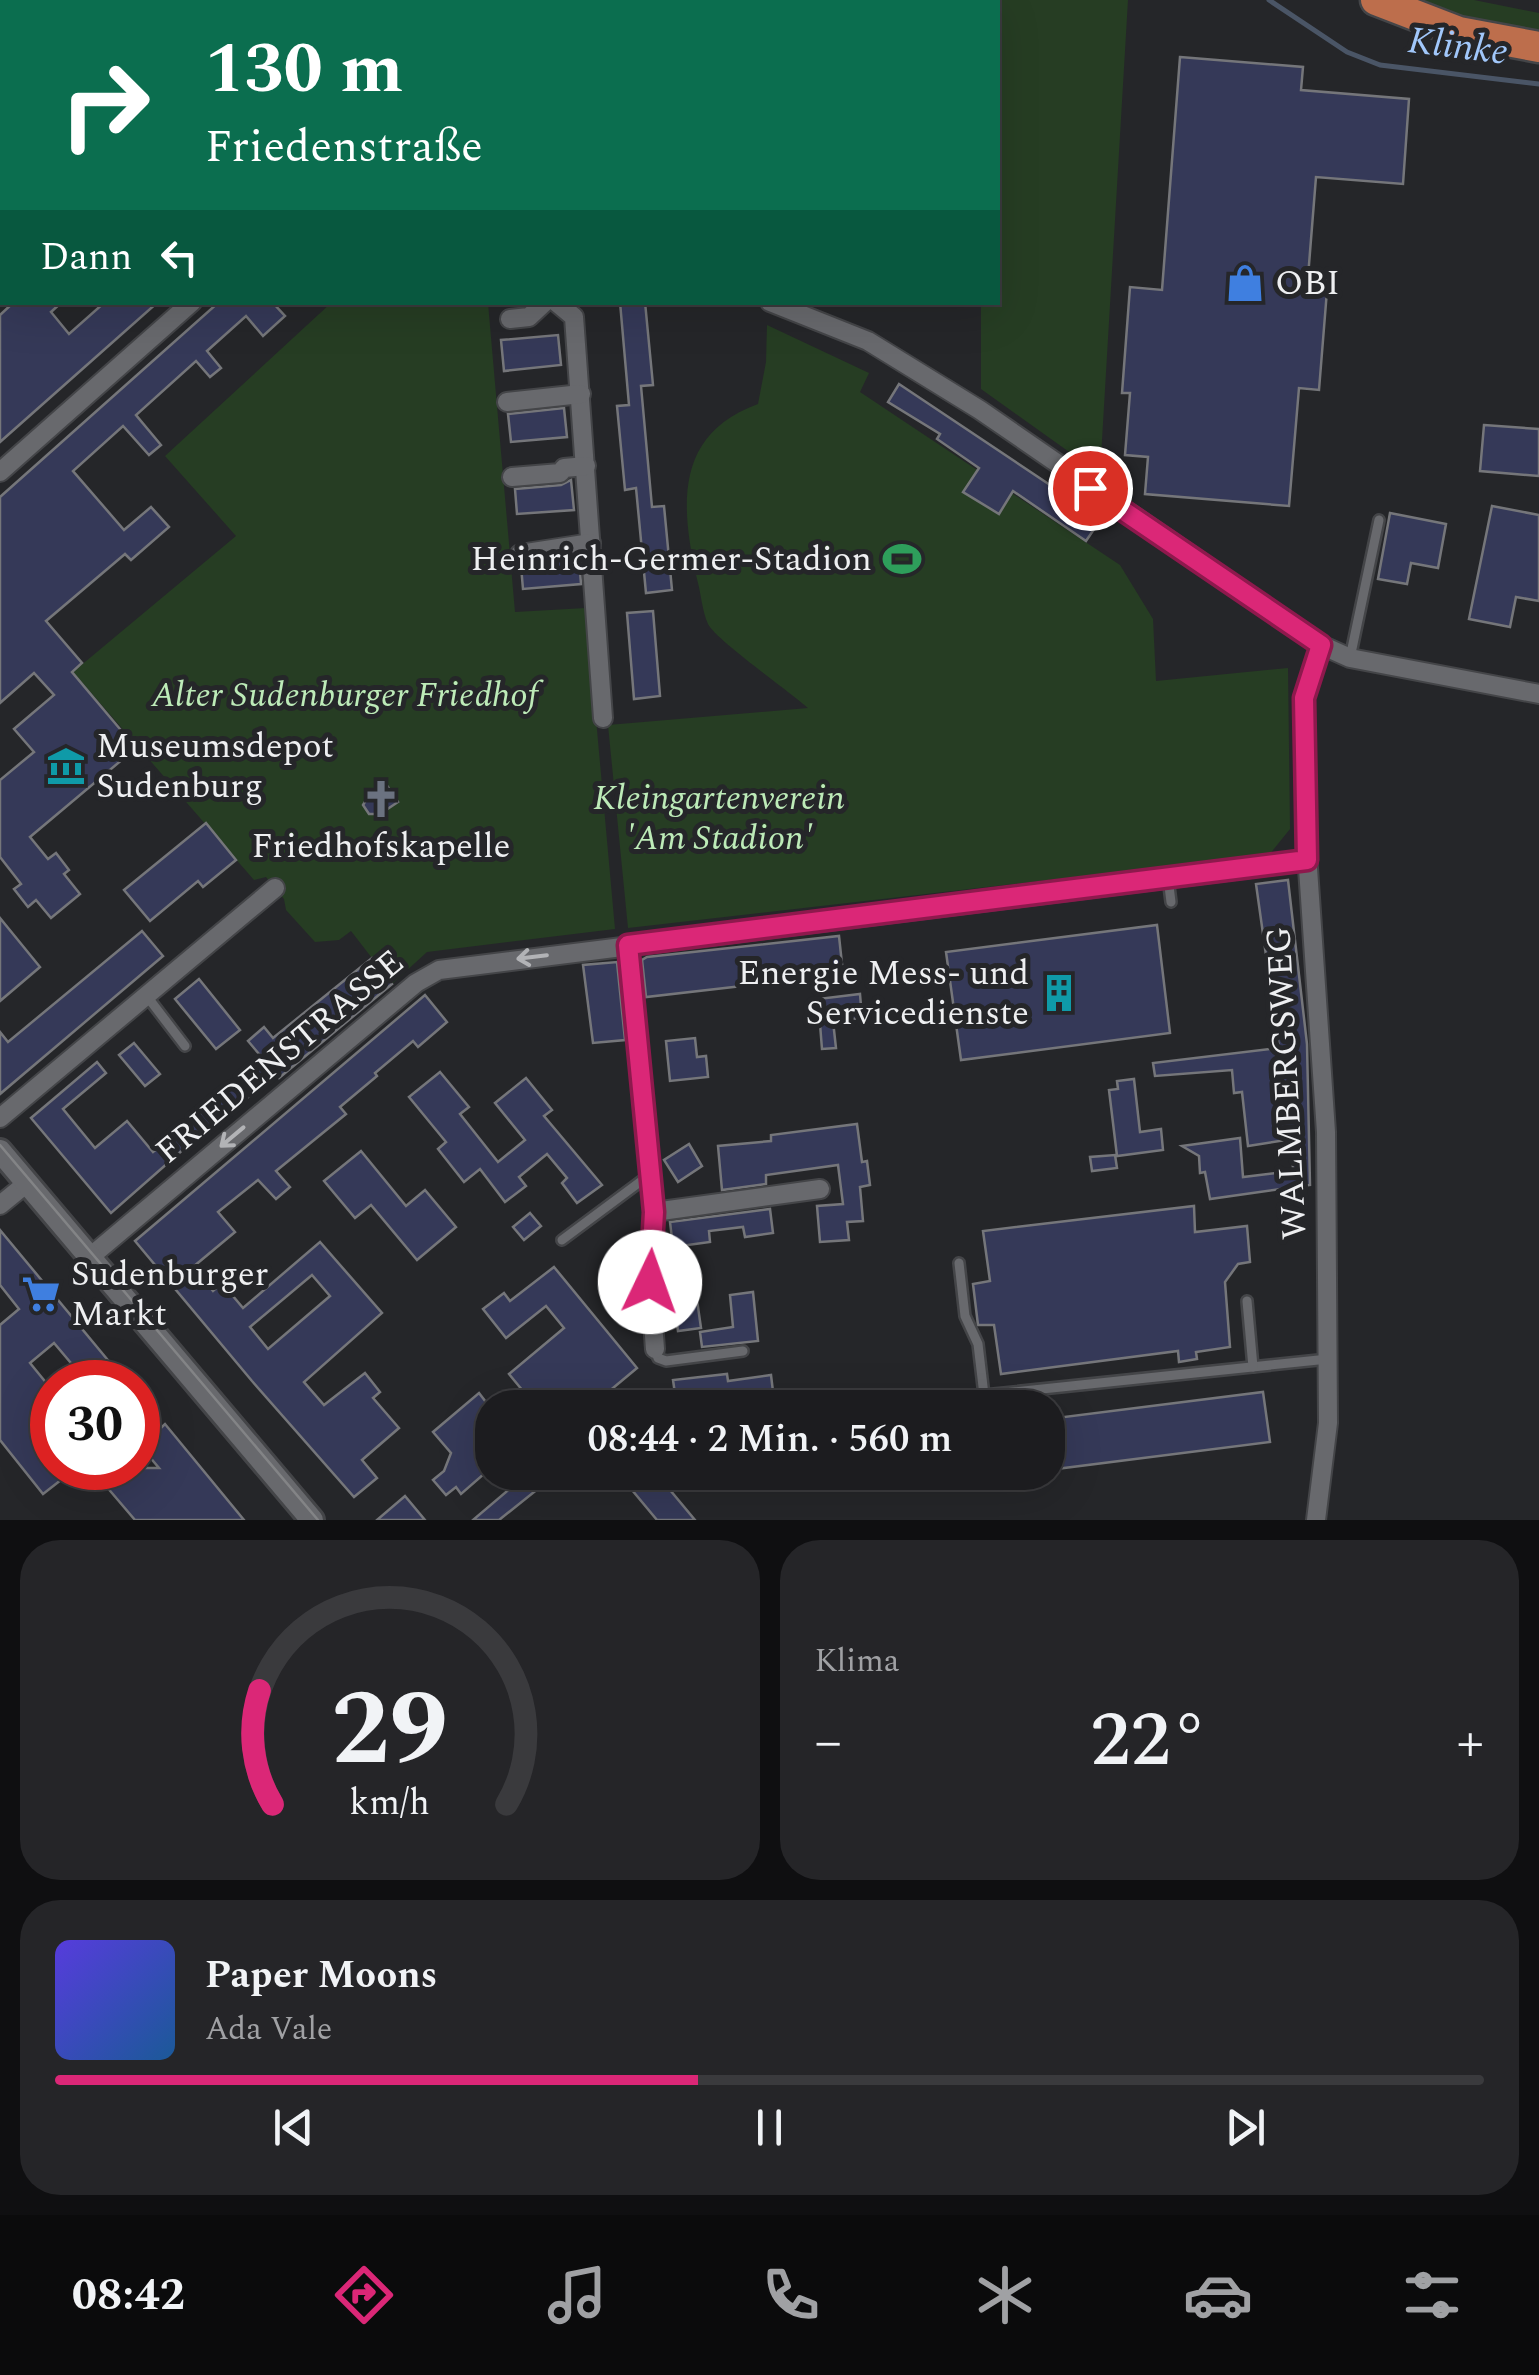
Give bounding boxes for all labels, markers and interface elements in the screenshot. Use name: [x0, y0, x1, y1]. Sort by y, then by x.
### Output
water label: Klinke: [1405, 12, 1511, 82]
text: 130 m: [205, 17, 403, 123]
icon: right: [40, 40, 170, 170]
text: Friedenstraße: [205, 113, 483, 182]
text: Dann: [40, 229, 132, 287]
icon: left: [152, 230, 207, 285]
place label: OBI: [1275, 257, 1340, 310]
shop icon: OBI: [1224, 262, 1266, 304]
pin: [1048, 446, 1133, 531]
icon: arrive: [1063, 461, 1118, 516]
place label: Heinrich-Germer-Stadion: [471, 533, 872, 586]
sports icon: Heinrich-Germer-Stadion: [881, 538, 923, 580]
park label: Alter Sudenburger Friedhof: [150, 669, 545, 722]
place label: Museumsdepot Sudenburg: [96, 720, 334, 813]
museum icon: Museumsdepot Sudenburg: [45, 745, 87, 787]
park label: Kleingartenverein 'Am Stadion': [593, 772, 845, 865]
church icon: Friedhofskapelle: [360, 778, 402, 820]
place label: Friedhofskapelle: [252, 820, 510, 873]
street label: WALMBERGSWEG: [1252, 925, 1322, 1241]
street label: FRIEDENSTRASSE: [144, 937, 416, 1177]
place label: Energie Mess- und Servicedienste: [737, 947, 1029, 1040]
one-way arrow: [516, 948, 548, 967]
building icon: Energie Mess- und Servicedienste: [1038, 972, 1080, 1014]
one-way arrow: [220, 1126, 246, 1148]
position arrow: [598, 1230, 702, 1334]
place label: Sudenburger Markt: [71, 1248, 269, 1341]
supermarket icon: Sudenburger Markt: [20, 1273, 62, 1315]
speed limit sign: 30: [30, 1360, 160, 1490]
text: 08:44 · 2 Min. · 560 m: [588, 1411, 952, 1469]
text: Klima: [815, 1637, 899, 1686]
text: 29: [331, 1652, 448, 1810]
text: 22°: [1090, 1685, 1208, 1799]
text: −: [815, 1701, 842, 1784]
text: +: [1456, 1701, 1484, 1784]
text: km/h: [350, 1776, 430, 1831]
text: Paper Moons: [205, 1947, 437, 2005]
text: Ada Vale: [205, 2005, 332, 2054]
icon: previous: [266, 2100, 321, 2155]
icon: pause: [742, 2100, 797, 2155]
icon: next: [1218, 2100, 1273, 2155]
icon: directions: [329, 2260, 399, 2330]
icon: music: [542, 2260, 612, 2330]
icon: phone: [756, 2260, 826, 2330]
icon: climate: [970, 2260, 1040, 2330]
icon: car: [1183, 2260, 1253, 2330]
icon: filters: [1397, 2260, 1467, 2330]
text: 08:42: [72, 2261, 185, 2330]

